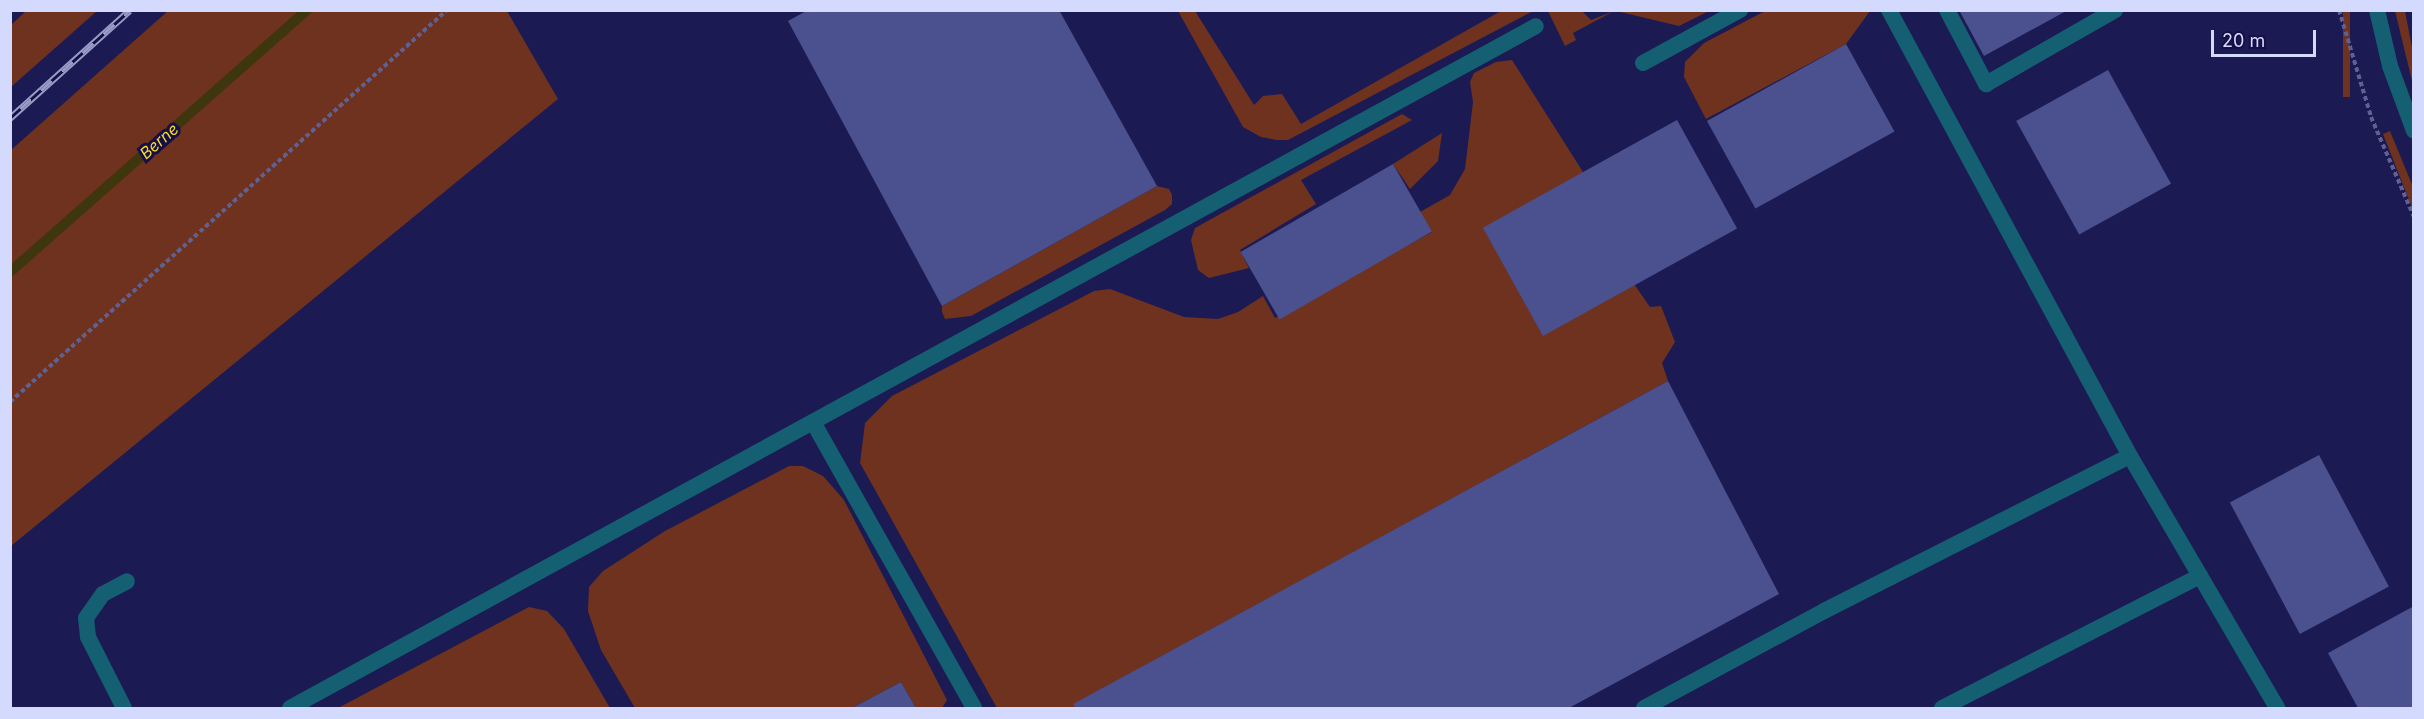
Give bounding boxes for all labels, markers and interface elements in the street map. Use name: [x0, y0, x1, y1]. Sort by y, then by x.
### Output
scale bar: [2214, 18, 2319, 56]
text: 20 m: [2222, 30, 2265, 51]
water label: Berne: [136, 119, 182, 163]

